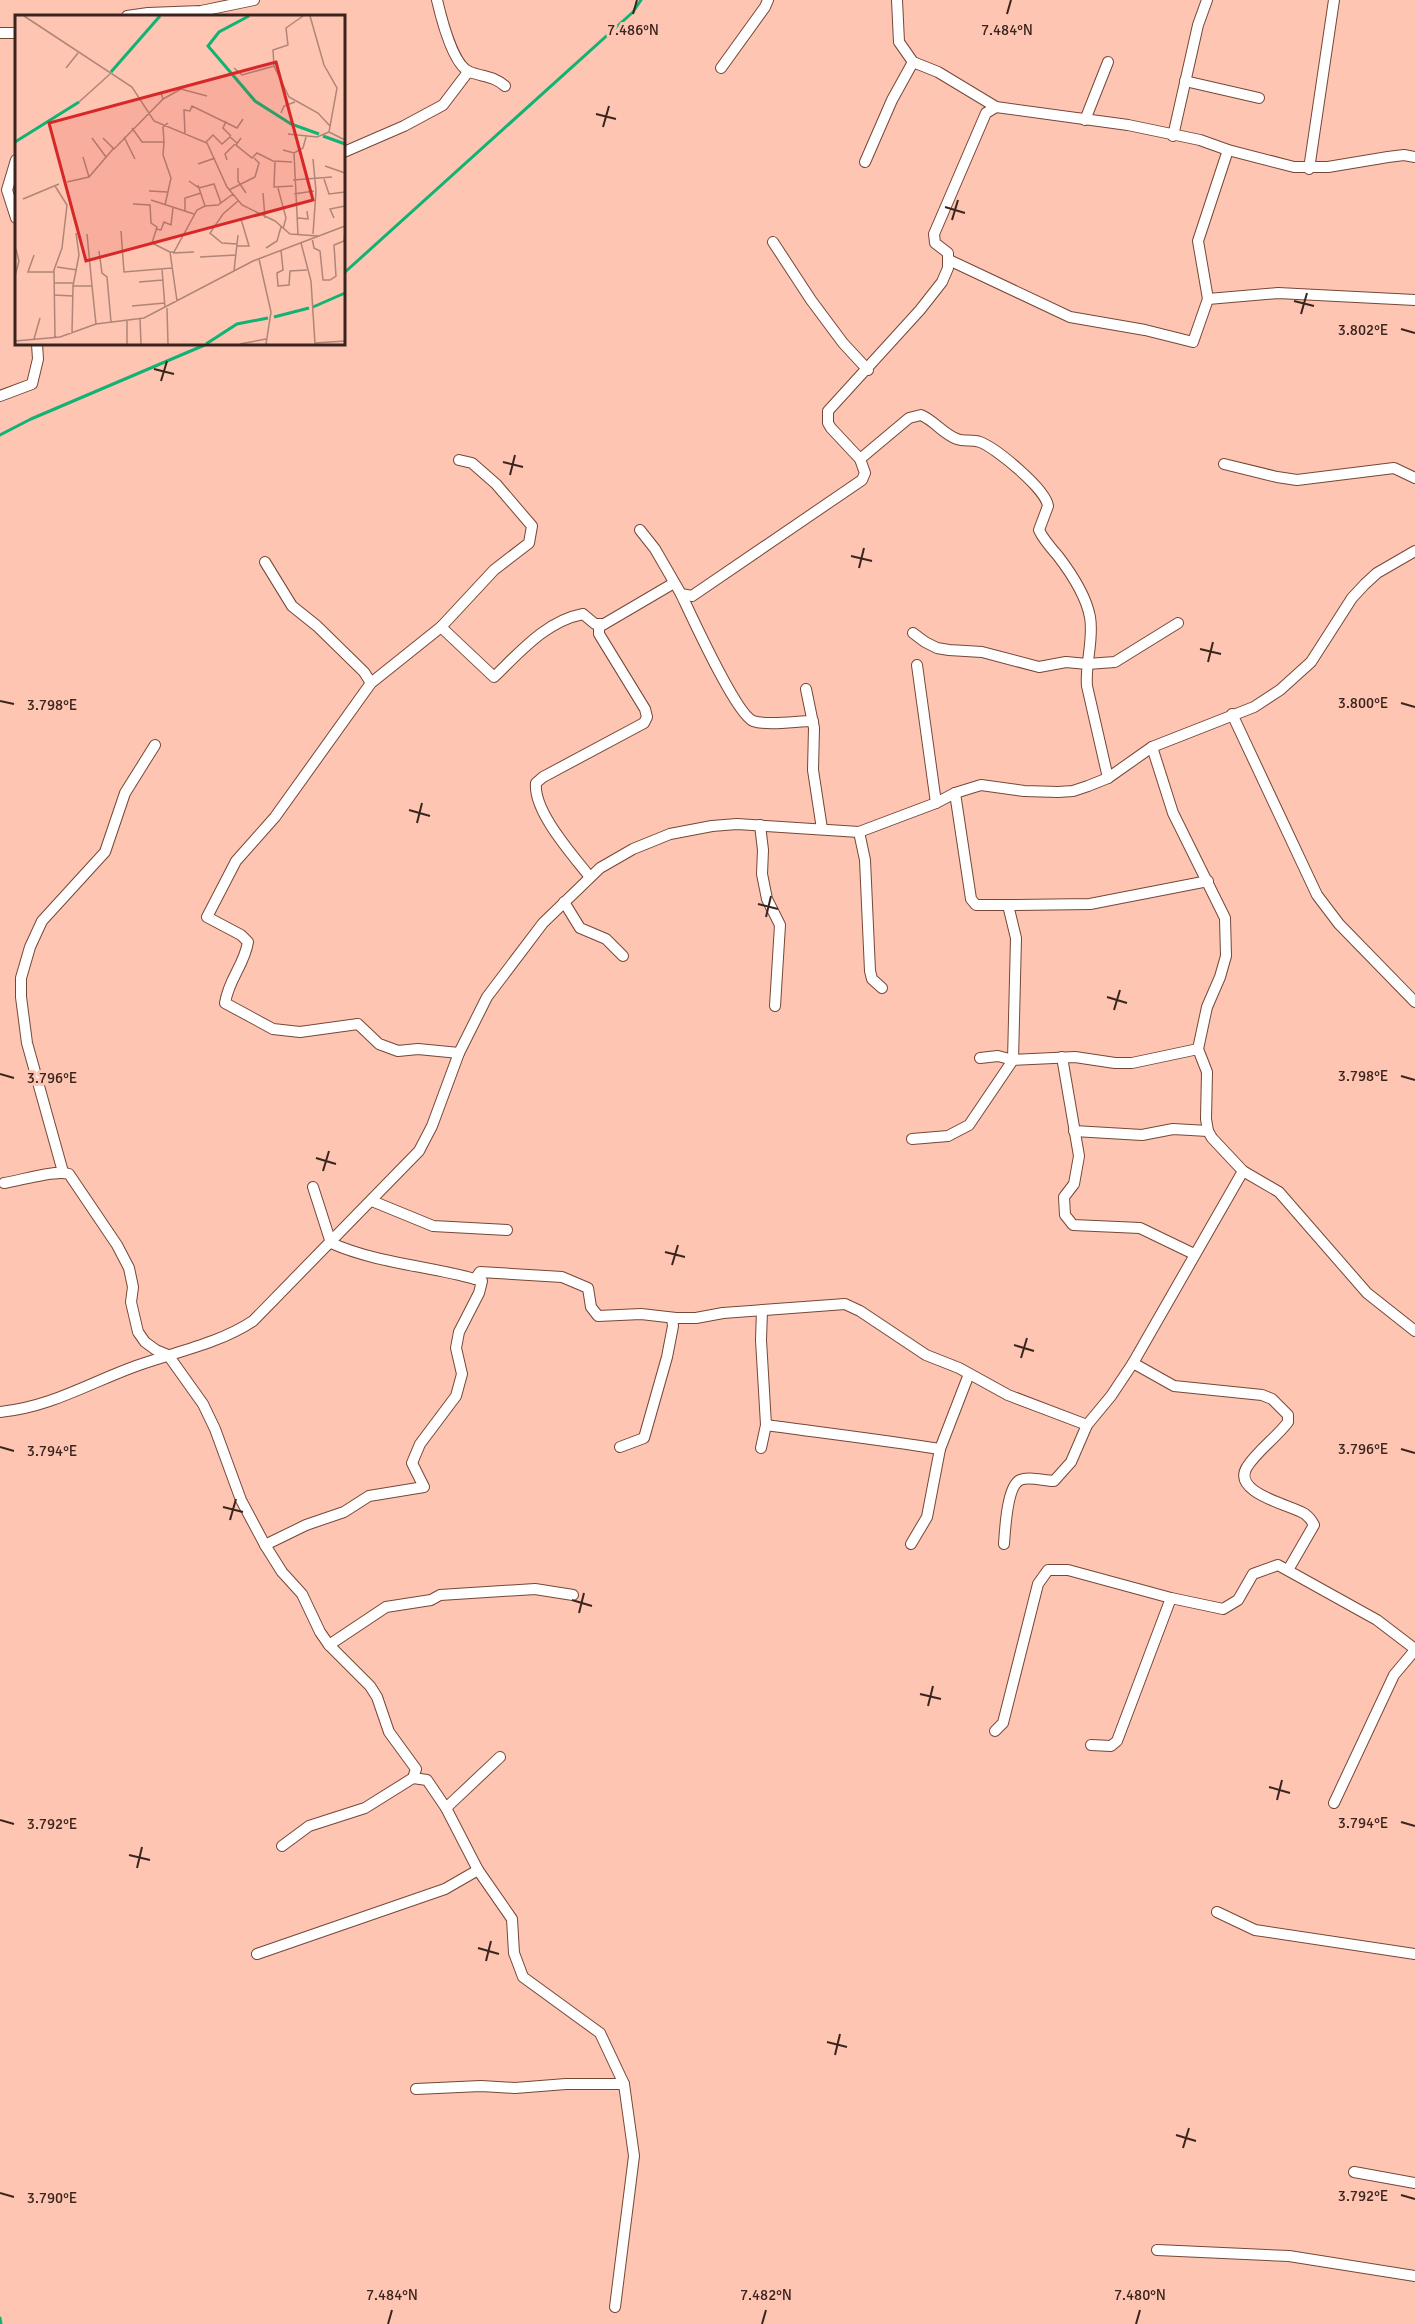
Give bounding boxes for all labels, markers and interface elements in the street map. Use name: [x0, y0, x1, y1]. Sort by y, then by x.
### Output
inset map: [15, 15, 345, 345]
text: 7.486°N: [607, 21, 659, 39]
text: 7.484°N: [981, 21, 1033, 39]
text: 3.802°E: [1338, 321, 1388, 339]
text: 3.800°E: [1338, 694, 1388, 712]
text: 3.798°E: [27, 696, 77, 714]
text: 3.798°E: [1338, 1067, 1388, 1085]
text: 3.796°E: [27, 1069, 77, 1087]
text: 3.796°E: [1338, 1440, 1388, 1458]
text: 3.794°E: [27, 1442, 77, 1460]
text: 3.794°E: [1338, 1814, 1388, 1832]
text: 3.792°E: [27, 1815, 77, 1833]
text: 3.792°E: [1338, 2187, 1388, 2205]
text: 3.790°E: [27, 2189, 77, 2207]
text: 7.484°N: [366, 2286, 418, 2304]
text: 7.482°N: [740, 2286, 792, 2304]
text: 7.480°N: [1114, 2286, 1166, 2304]

